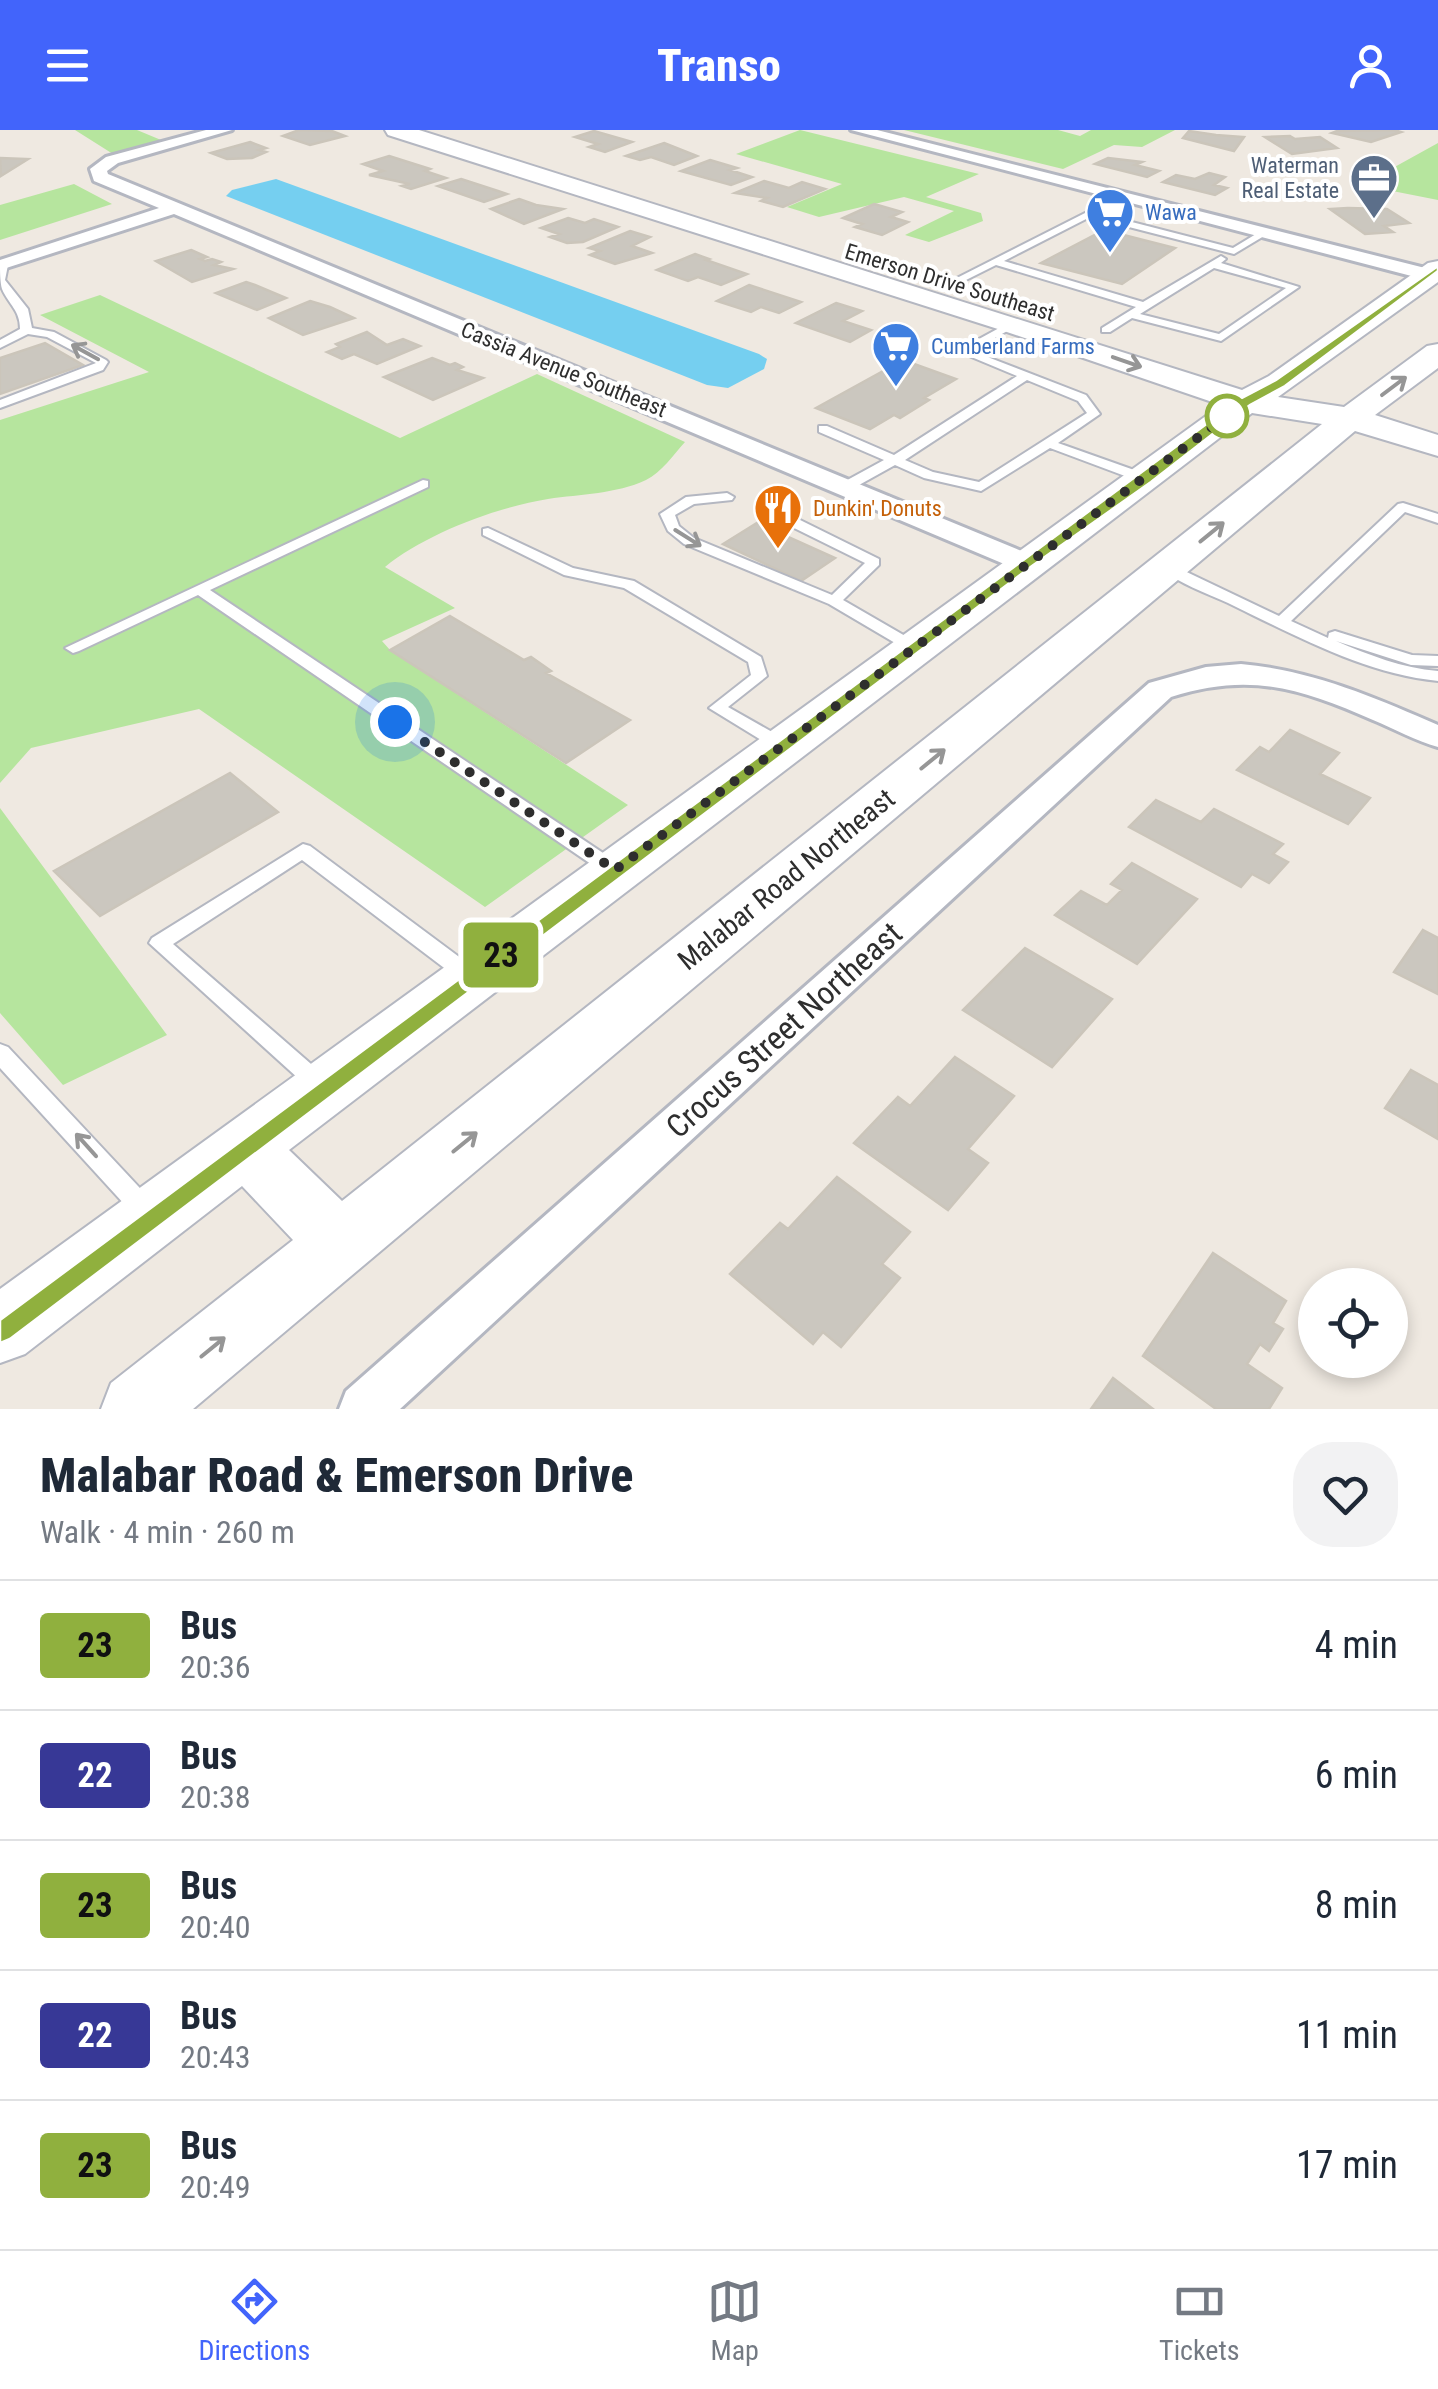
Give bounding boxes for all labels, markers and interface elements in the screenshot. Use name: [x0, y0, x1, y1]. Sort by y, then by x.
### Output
icon: menu: [40, 38, 95, 93]
icon: person: [1343, 38, 1398, 93]
text: Transo: [657, 39, 781, 92]
office icon: Waterman Real Estate: [1348, 152, 1400, 220]
place label: Waterman Real Estate: [1242, 153, 1339, 203]
supermarket icon: Wawa: [1084, 186, 1136, 254]
place label: Wawa: [1145, 200, 1197, 225]
street label: Emerson Drive Southeast: [842, 239, 1058, 326]
street label: Cassia Avenue Southeast: [457, 317, 670, 422]
supermarket icon: Cumberland Farms: [870, 320, 922, 388]
place label: Cumberland Farms: [931, 334, 1095, 359]
one-way arrow: [71, 342, 101, 361]
one-way arrow: [1111, 355, 1142, 373]
one-way arrow: [1380, 375, 1407, 396]
unlabelled marker: [1206, 395, 1248, 437]
restaurant icon: Dunkin' Donuts: [752, 482, 804, 550]
place label: Dunkin' Donuts: [813, 496, 942, 521]
one-way arrow: [1199, 521, 1225, 543]
one-way arrow: [673, 527, 702, 548]
your location: [370, 697, 420, 747]
one-way arrow: [920, 748, 946, 770]
street label: Malabar Road Northeast: [671, 782, 901, 977]
street label: Crocus Street Northeast: [658, 914, 910, 1146]
line badge: 23: [456, 922, 546, 988]
text: 23: [483, 935, 519, 976]
one-way arrow: [451, 1131, 477, 1153]
one-way arrow: [74, 1133, 97, 1158]
map controls: [1298, 1268, 1408, 1378]
button: locate: [1298, 1268, 1408, 1378]
one-way arrow: [199, 1336, 225, 1358]
button: heart: [1293, 1442, 1398, 1547]
text: Malabar Road & Emerson Drive: [40, 1447, 633, 1504]
text: Walk · 4 min · 260 m: [40, 1513, 295, 1551]
text: Bus: [180, 1604, 237, 1648]
text: 4 min: [1315, 1623, 1398, 1667]
text: 23: [77, 1625, 113, 1666]
text: 20:36: [180, 1648, 251, 1686]
text: Bus: [180, 1734, 237, 1778]
text: 6 min: [1315, 1753, 1398, 1797]
text: 22: [77, 1755, 113, 1796]
text: 20:38: [180, 1778, 251, 1816]
text: Bus: [180, 1864, 237, 1908]
text: 8 min: [1315, 1883, 1398, 1927]
text: 23: [77, 1885, 113, 1926]
text: 20:40: [180, 1908, 251, 1946]
text: Bus: [180, 1994, 237, 2038]
text: 11 min: [1296, 2013, 1398, 2057]
text: 22: [77, 2015, 113, 2056]
text: 20:43: [180, 2038, 251, 2076]
text: Bus: [180, 2124, 237, 2168]
text: 17 min: [1296, 2143, 1398, 2187]
text: 23: [77, 2145, 113, 2186]
text: 20:49: [180, 2168, 251, 2206]
tab: Directions: [198, 2274, 310, 2367]
tab: Map: [707, 2274, 762, 2367]
tab: Tickets: [1159, 2274, 1240, 2367]

